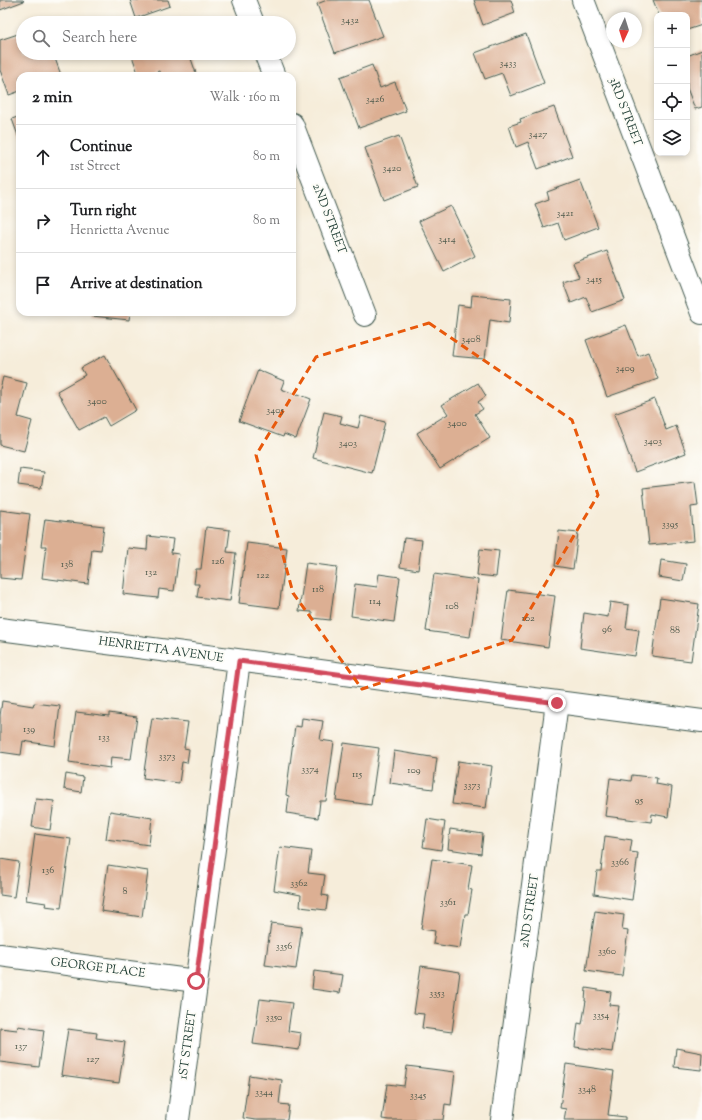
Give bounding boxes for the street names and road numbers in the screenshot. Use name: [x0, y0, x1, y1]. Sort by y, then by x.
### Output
street label: 3RD STREET: [604, 75, 647, 150]
street label: 2ND STREET: [307, 181, 351, 257]
street label: HENRIETTA AVENUE: [97, 632, 225, 668]
street label: 2ND STREET: [516, 872, 544, 949]
street label: GEORGE PLACE: [50, 953, 147, 983]
street label: 1ST STREET: [174, 1009, 202, 1081]

